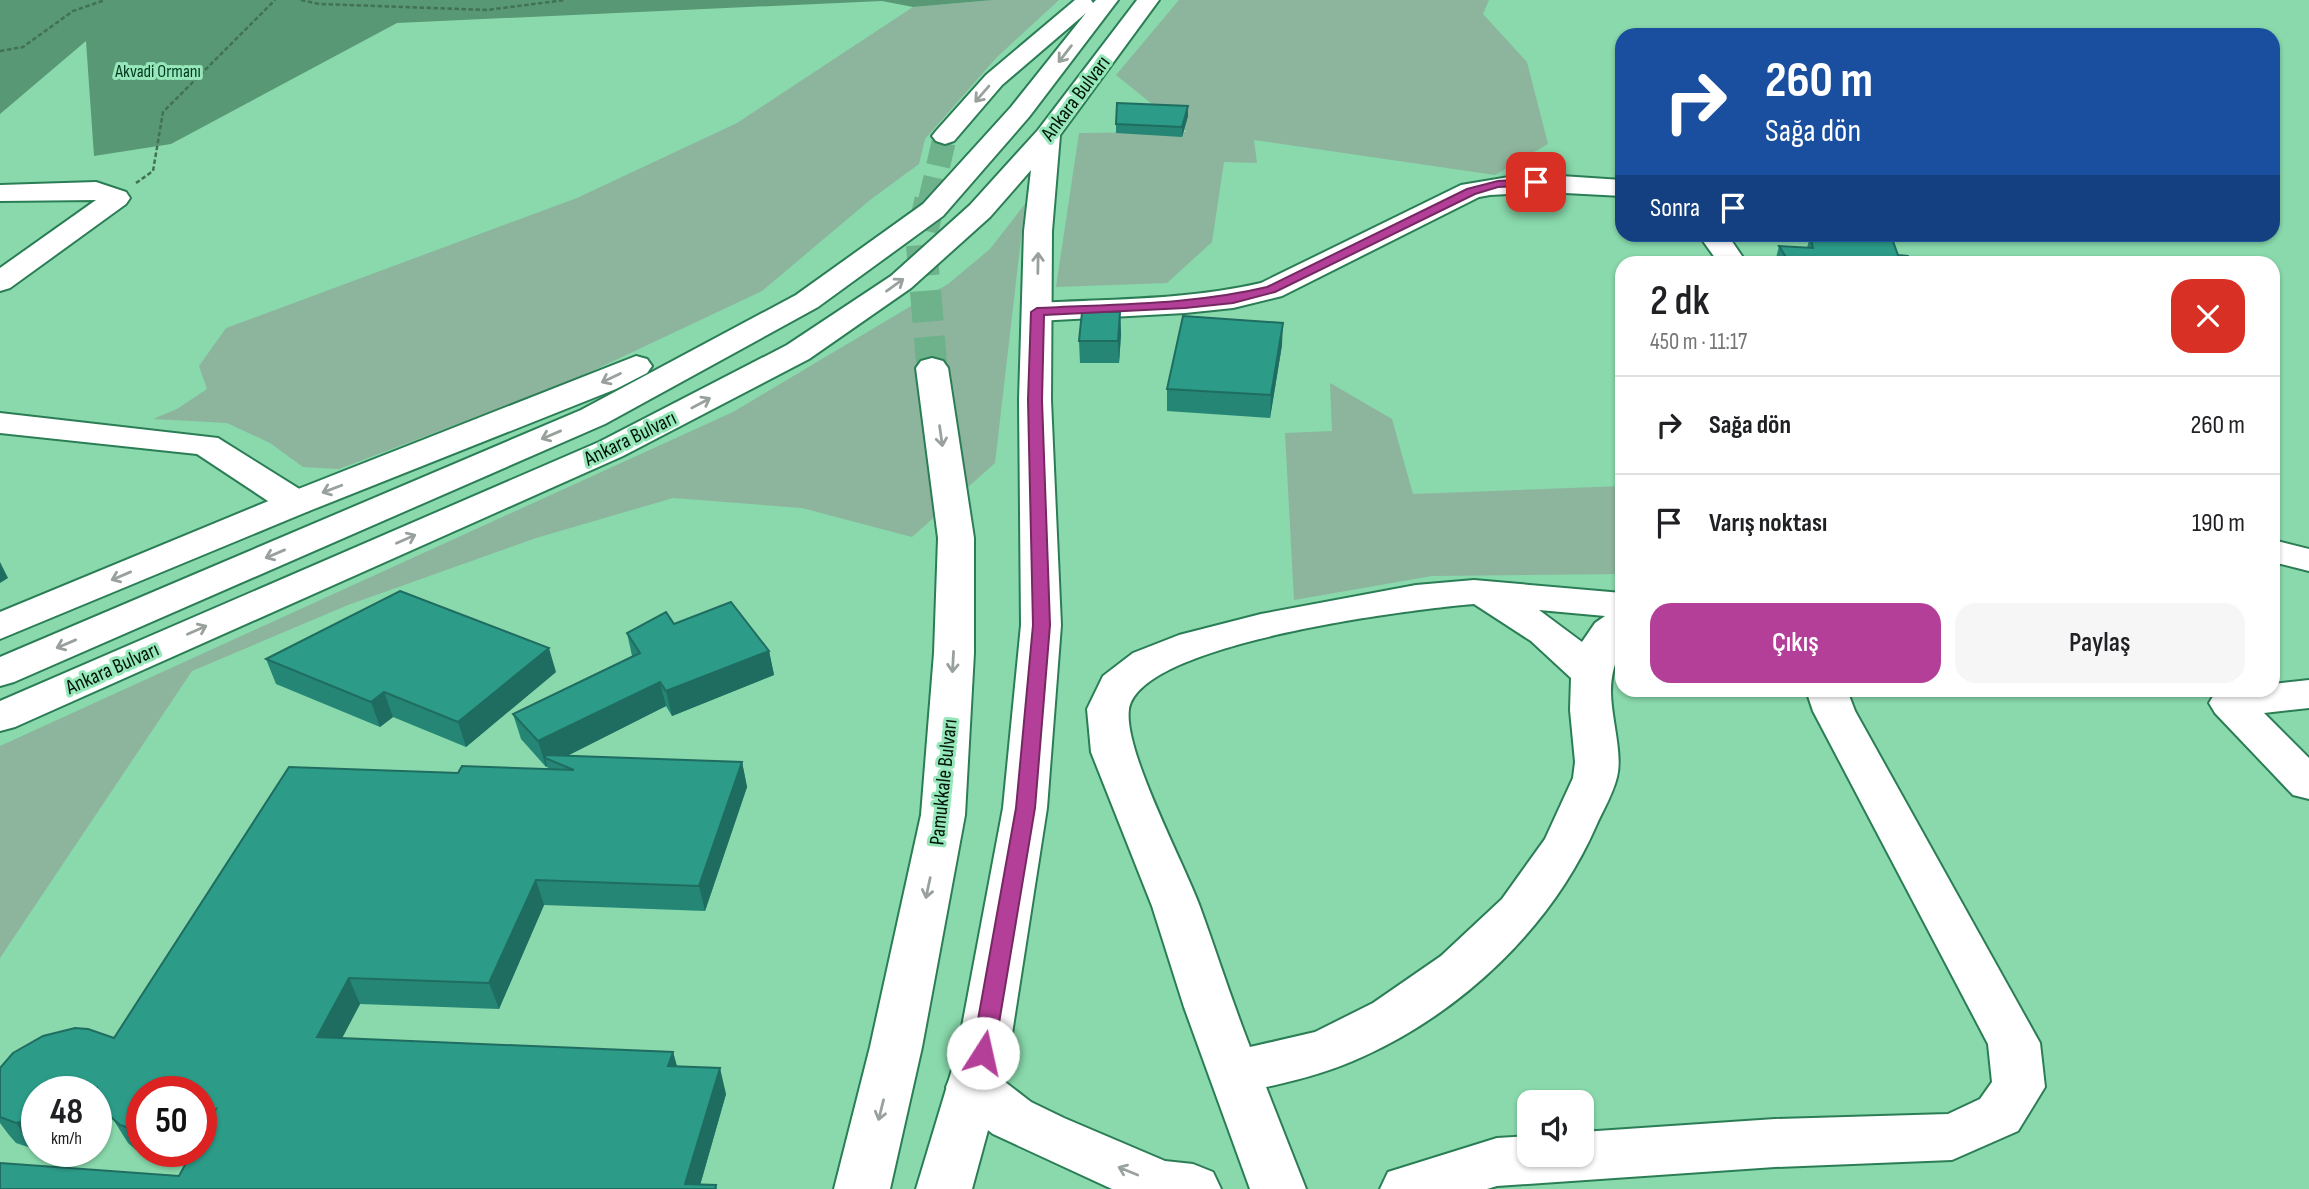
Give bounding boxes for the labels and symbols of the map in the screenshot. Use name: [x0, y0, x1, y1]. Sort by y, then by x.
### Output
one-way arrow: [1058, 44, 1073, 62]
street label: Ankara Bulvarı: [1035, 51, 1115, 146]
park label: Akvadi Ormanı: [114, 61, 201, 82]
one-way arrow: [973, 85, 990, 102]
pin: [1506, 152, 1566, 212]
one-way arrow: [1031, 251, 1045, 274]
one-way arrow: [885, 278, 904, 292]
one-way arrow: [601, 372, 622, 386]
one-way arrow: [690, 395, 711, 409]
street label: Ankara Bulvarı: [579, 405, 680, 472]
one-way arrow: [935, 424, 948, 447]
one-way arrow: [541, 429, 562, 442]
one-way arrow: [321, 484, 343, 497]
one-way arrow: [394, 532, 416, 545]
one-way arrow: [264, 548, 286, 561]
one-way arrow: [111, 570, 133, 583]
one-way arrow: [186, 623, 207, 636]
street label: Ankara Bulvarı: [61, 637, 163, 701]
one-way arrow: [56, 638, 77, 651]
one-way arrow: [946, 651, 959, 673]
street label: Pamukkale Bulvarı: [924, 718, 963, 846]
one-way arrow: [921, 876, 935, 899]
position arrow: [946, 1016, 1020, 1090]
speed limit sign: 50: [126, 1076, 217, 1167]
one-way arrow: [874, 1098, 887, 1121]
one-way arrow: [1117, 1163, 1139, 1176]

